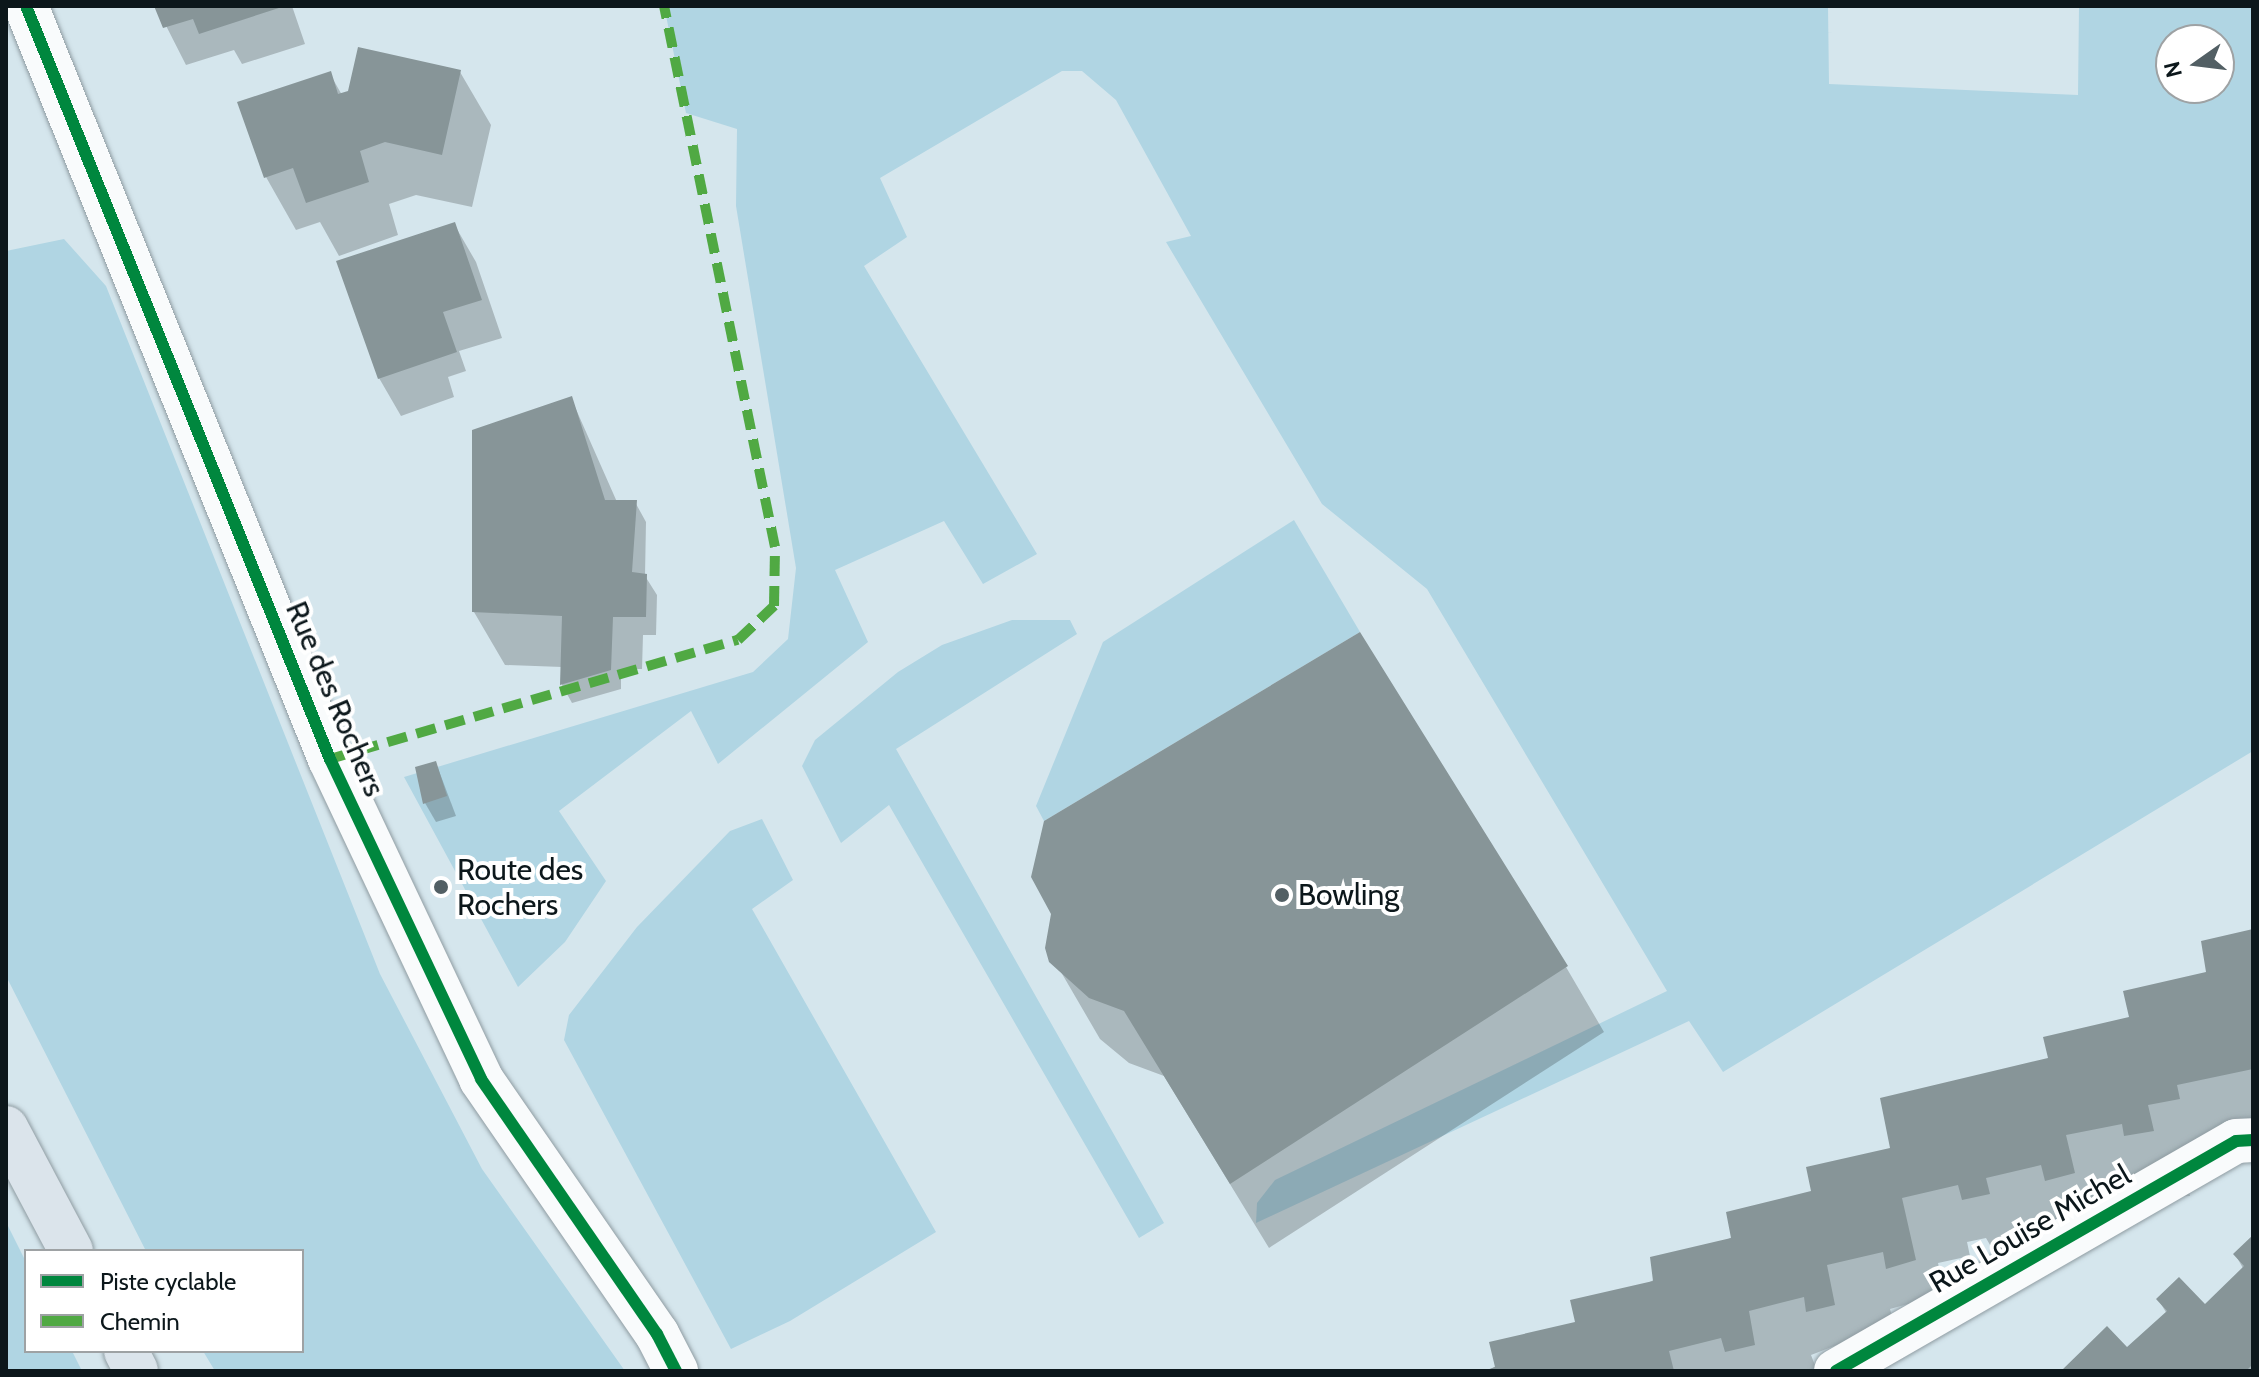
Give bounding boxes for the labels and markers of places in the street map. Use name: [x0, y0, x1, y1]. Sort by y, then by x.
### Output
place label: Route des Rochers: [457, 852, 583, 922]
place label: Bowling: [1298, 877, 1399, 913]
marker: Route des Rochers: [432, 878, 450, 896]
marker: Bowling: [1273, 886, 1291, 904]

